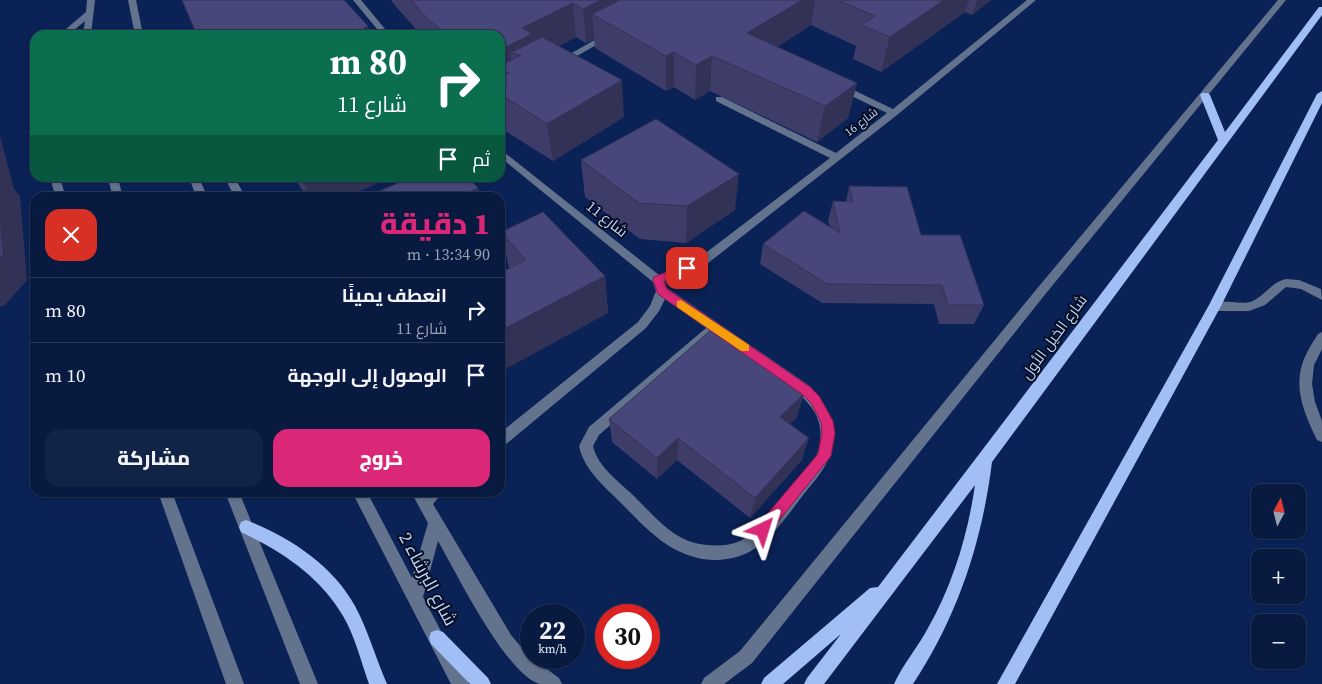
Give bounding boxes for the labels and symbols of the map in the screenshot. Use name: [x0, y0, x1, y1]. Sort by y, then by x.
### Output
street label: شارع 16: [841, 104, 881, 140]
street label: شارع 11: [582, 195, 632, 243]
pin: [666, 247, 708, 289]
street label: شارع الخيل الأول: [1016, 290, 1092, 384]
north arrow: [1251, 484, 1306, 539]
position arrow: [736, 503, 788, 555]
street label: شارع البرشاء 2: [393, 528, 464, 630]
speed limit sign: 30: [595, 604, 660, 669]

